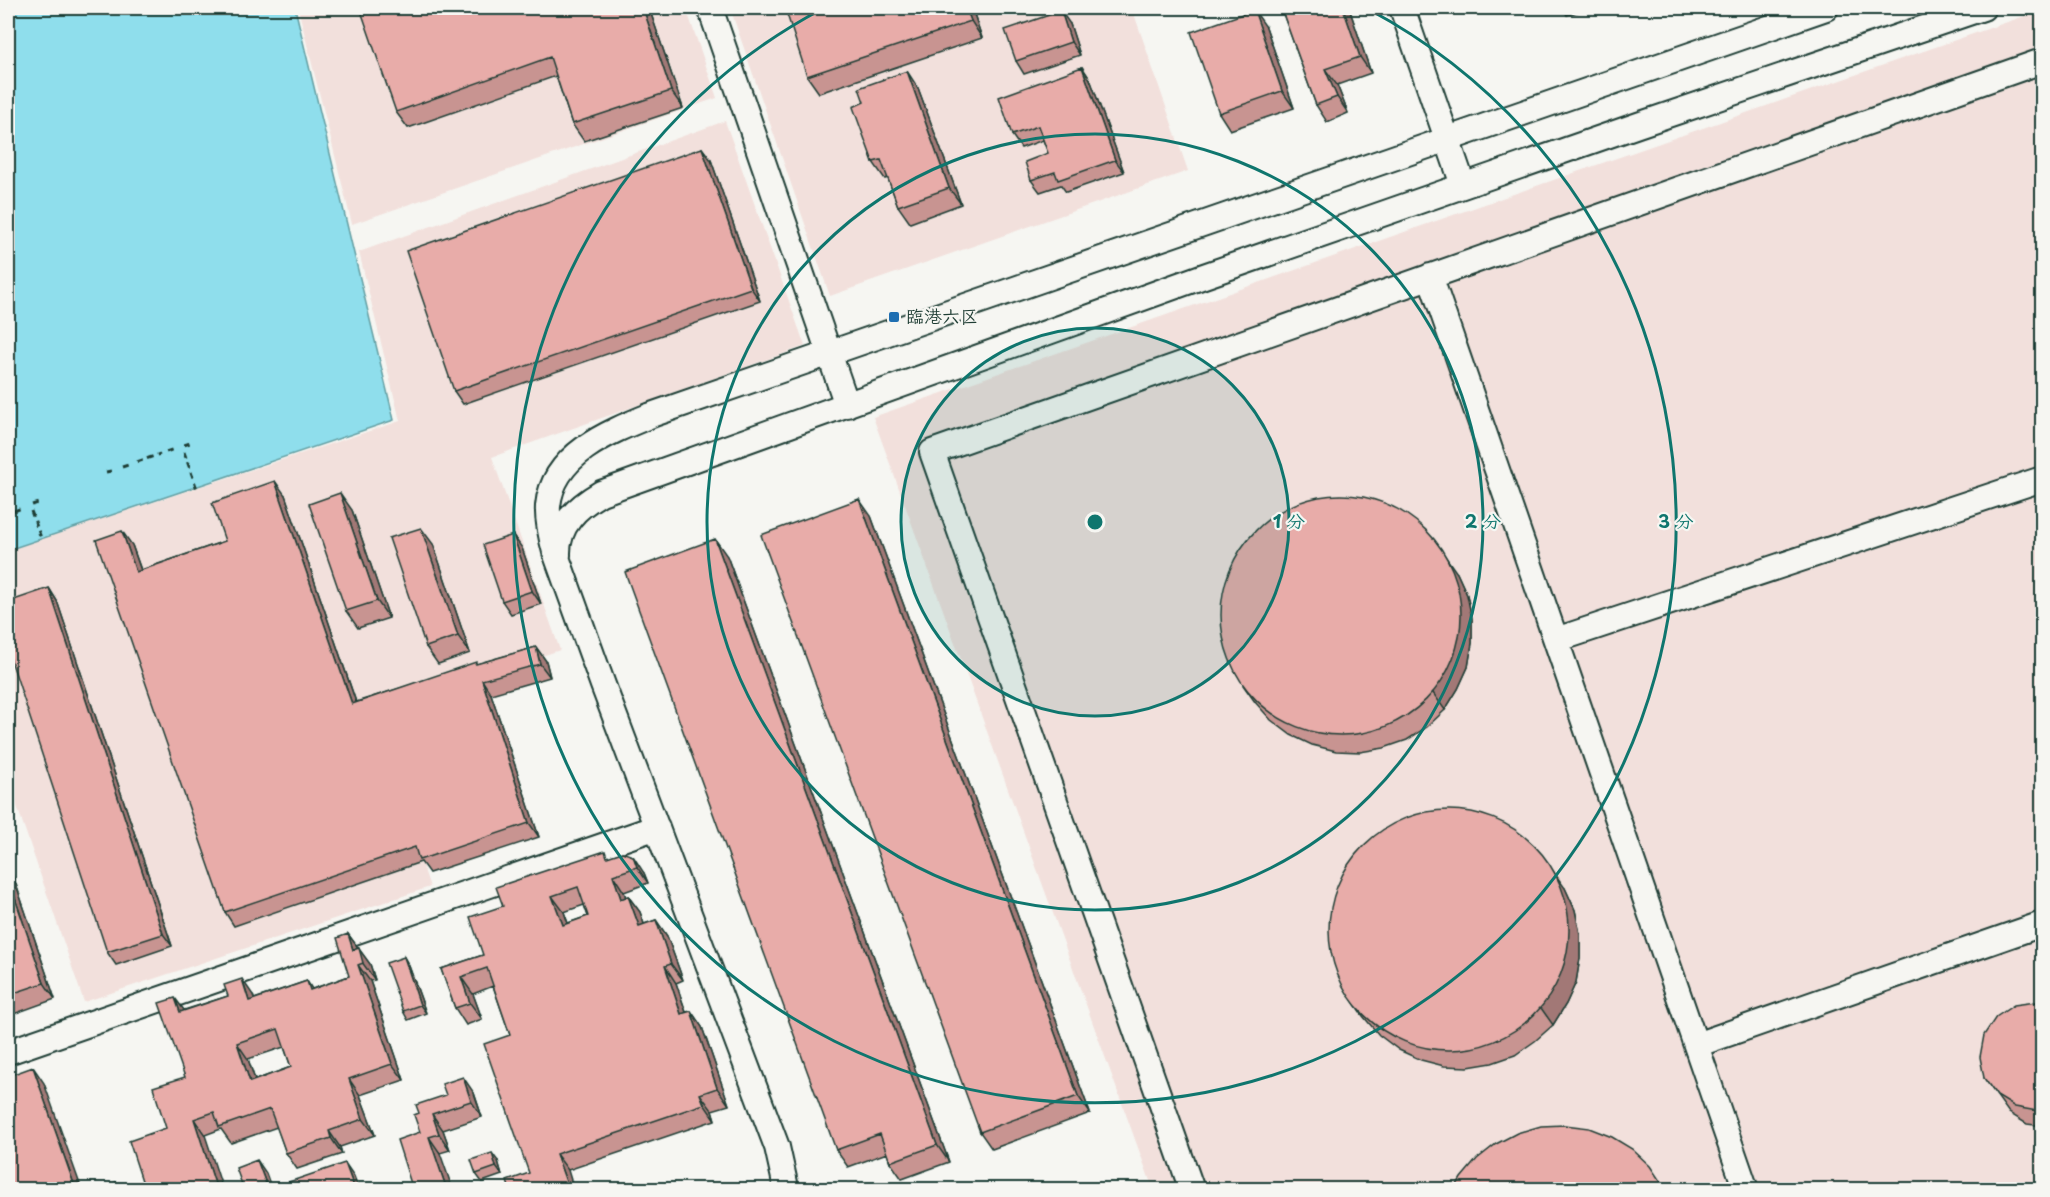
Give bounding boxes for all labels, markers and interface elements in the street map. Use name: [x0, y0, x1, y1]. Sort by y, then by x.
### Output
place label: 臨港六区: [906, 302, 978, 329]
marker: 臨港六区: [887, 310, 901, 324]
text: 1 分: [1273, 507, 1305, 534]
text: 2 分: [1465, 507, 1501, 534]
text: 3 分: [1658, 507, 1694, 534]
centre of rings: [1085, 512, 1105, 532]

